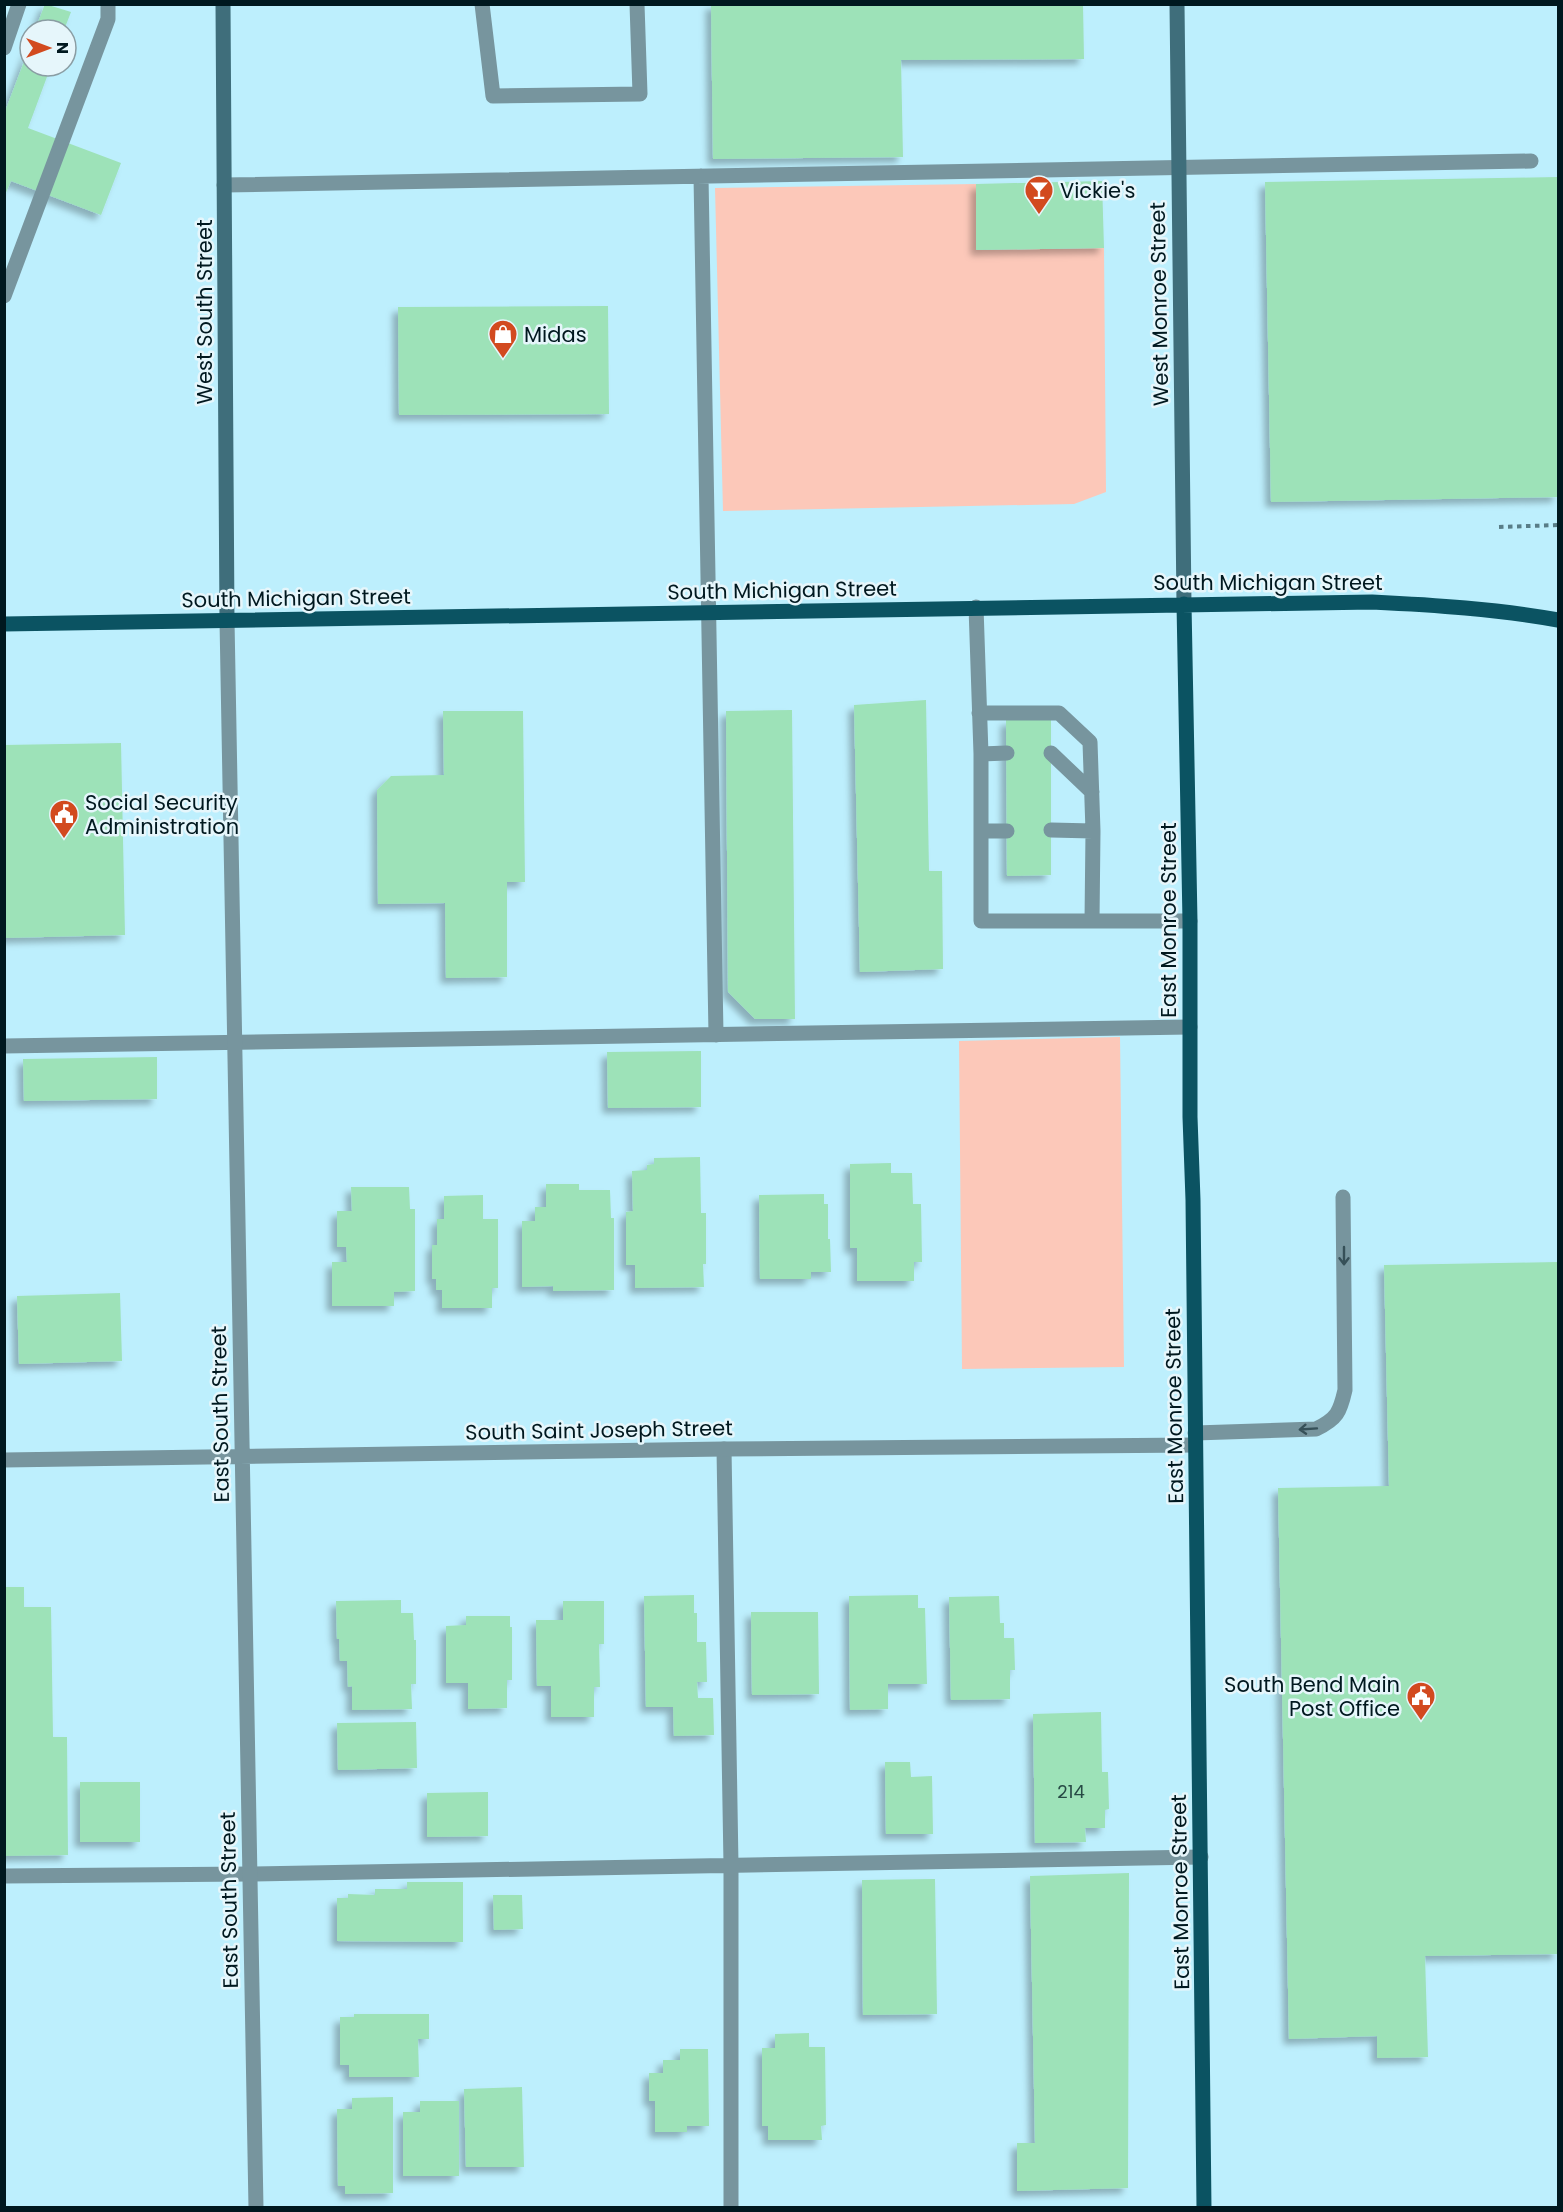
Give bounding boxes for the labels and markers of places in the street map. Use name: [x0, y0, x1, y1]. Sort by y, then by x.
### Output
bar icon: Vickie's: [1023, 174, 1055, 216]
place label: Vickie's: [1060, 176, 1135, 205]
shop icon: Midas: [487, 318, 519, 360]
place label: Midas: [524, 320, 587, 349]
place label: Social Security Administration: [85, 788, 239, 841]
public building icon: Social Security Administration: [48, 798, 80, 840]
place label: South Bend Main Post Office: [1224, 1670, 1400, 1723]
public building icon: South Bend Main Post Office: [1405, 1680, 1437, 1722]

